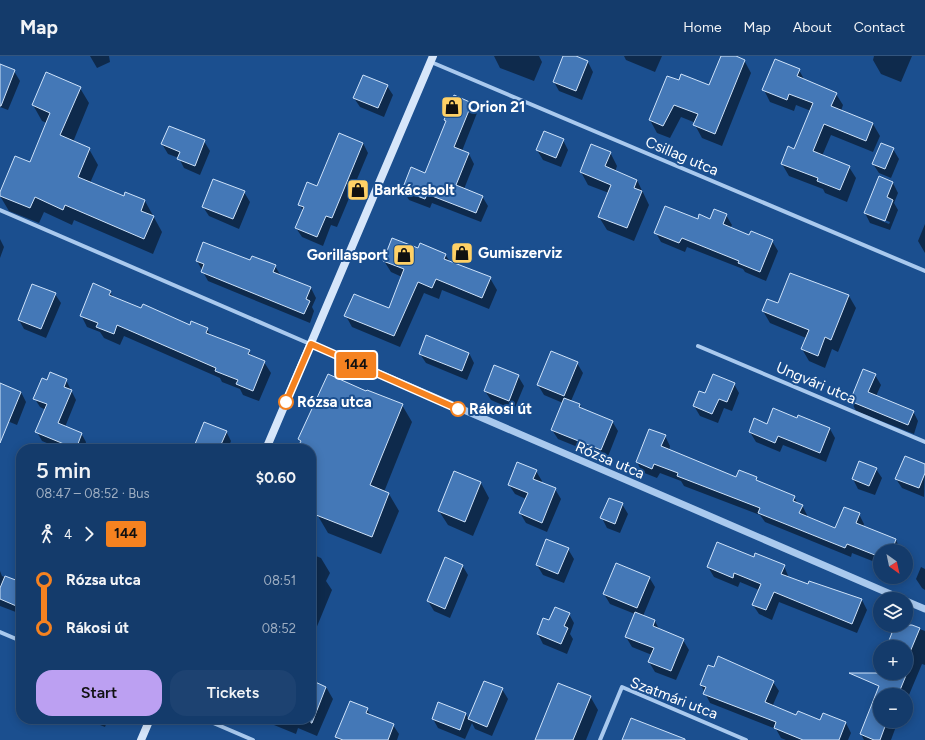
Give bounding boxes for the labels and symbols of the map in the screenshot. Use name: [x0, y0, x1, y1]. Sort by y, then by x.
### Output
shop icon: Orion 21: [439, 94, 465, 120]
place label: Orion 21: [468, 98, 525, 116]
street label: Csillag utca: [643, 133, 721, 179]
shop icon: Barkácsbolt: [345, 177, 371, 203]
place label: Barkácsbolt: [374, 181, 455, 199]
shop icon: Gumiszerviz: [449, 240, 475, 266]
shop icon: Gorillasport: [391, 242, 417, 268]
place label: Gumiszerviz: [478, 244, 562, 262]
place label: Gorillasport: [307, 246, 388, 264]
line badge: 144: [333, 352, 379, 378]
street label: Ungvári utca: [773, 358, 859, 408]
place label: Rózsa utca: [297, 393, 372, 411]
marker: Rózsa utca: [278, 394, 294, 410]
place label: Rákosi út: [469, 400, 532, 418]
marker: Rákosi út: [450, 401, 466, 417]
street label: Rózsa utca: [573, 437, 647, 483]
north arrow: [873, 544, 913, 584]
street label: Szatmári utca: [628, 673, 720, 723]

